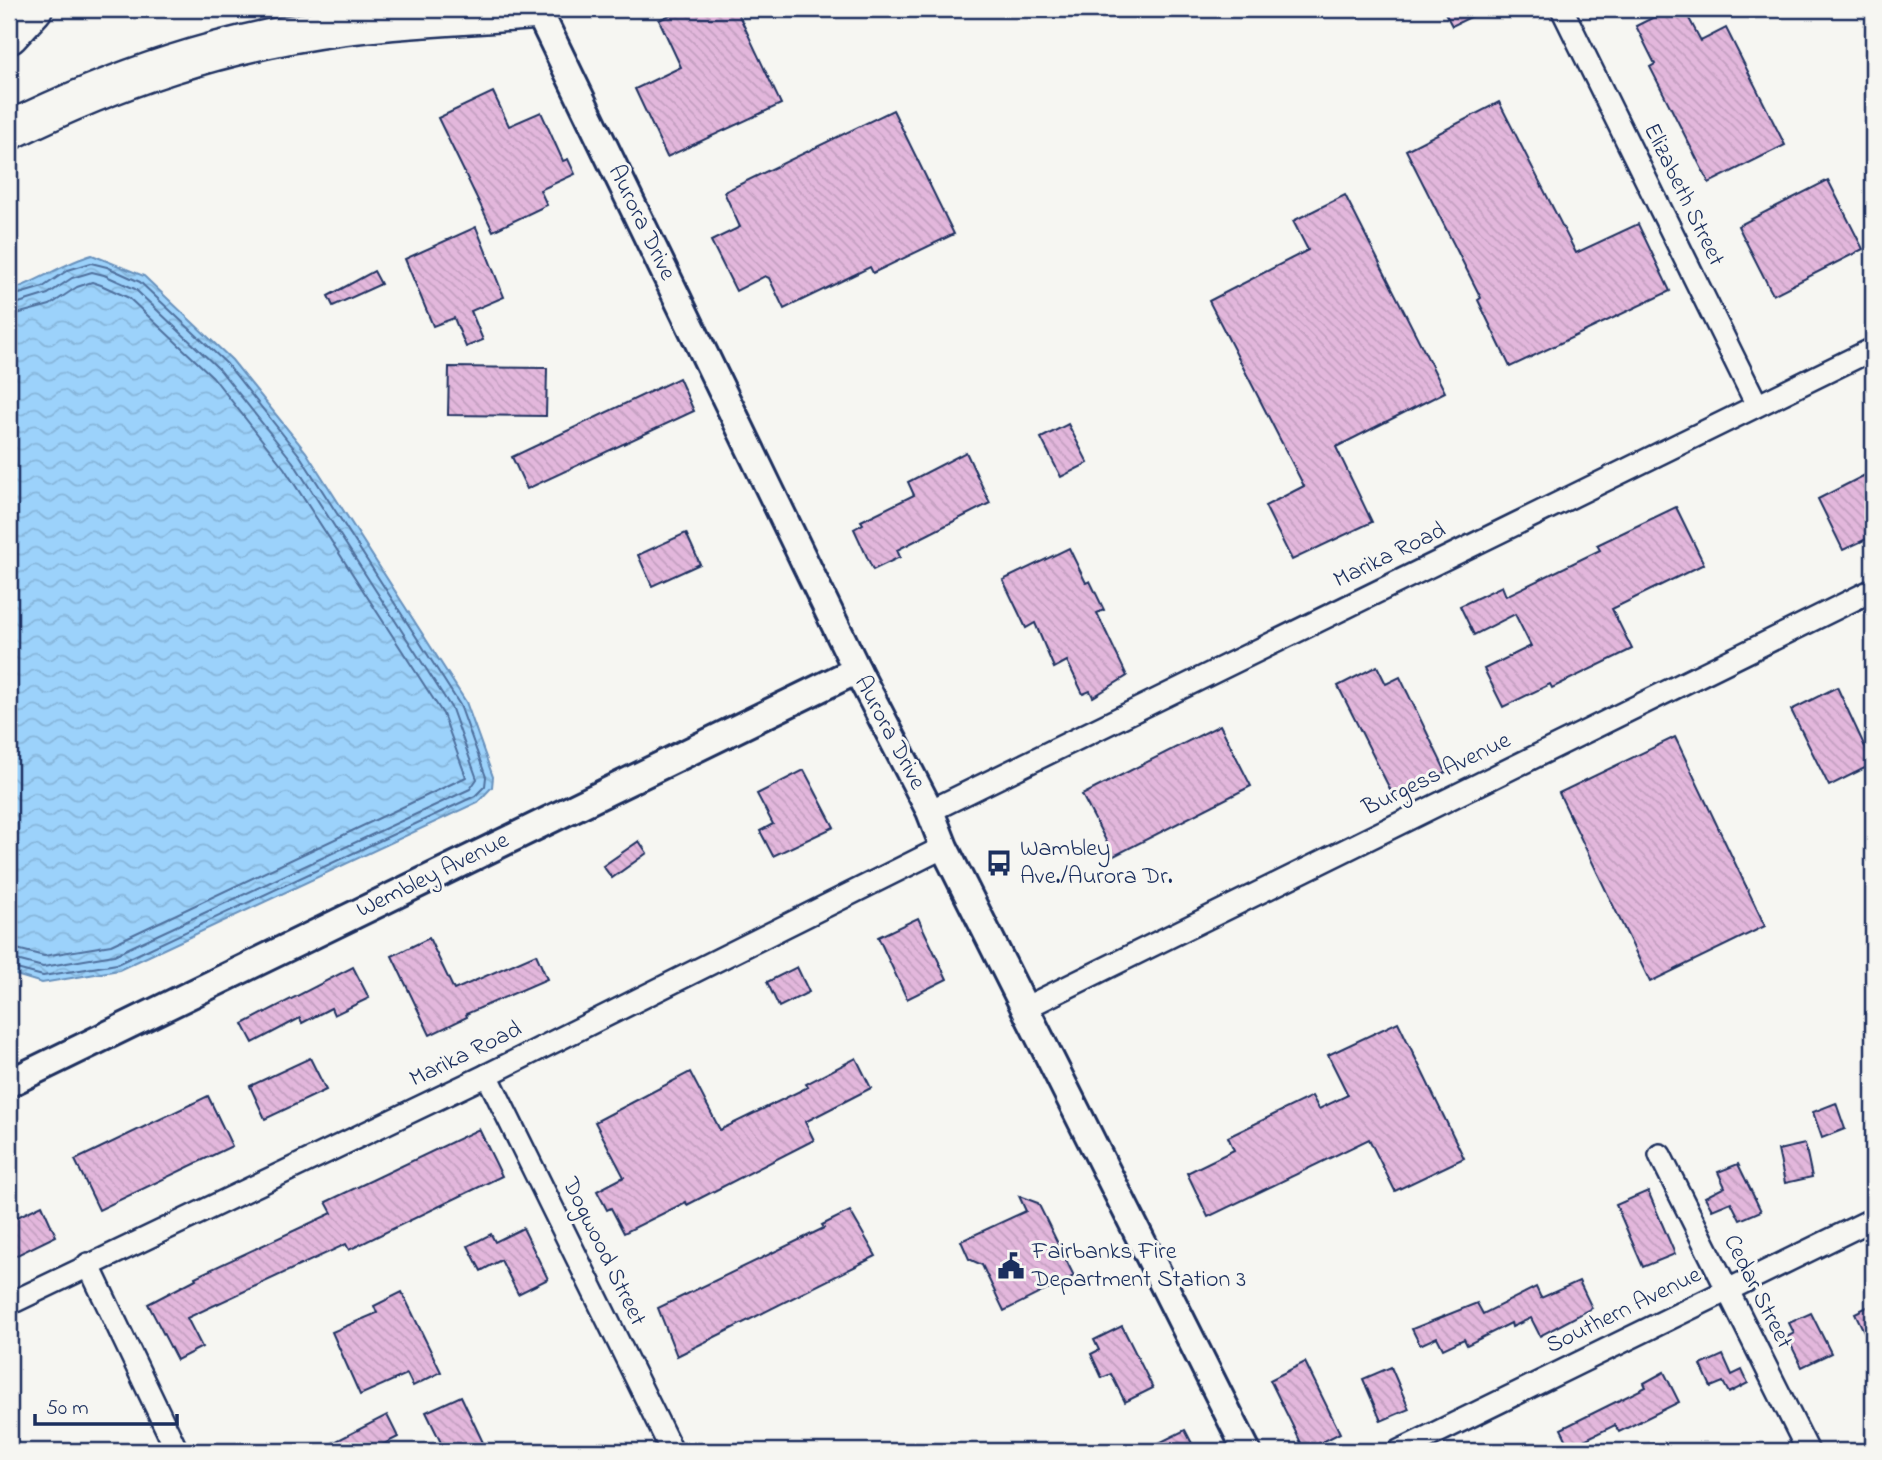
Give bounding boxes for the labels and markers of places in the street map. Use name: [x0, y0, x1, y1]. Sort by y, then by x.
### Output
place label: Wambley Ave./Aurora Dr.: [1020, 832, 1173, 895]
bus stop icon: Wambley Ave./Aurora Dr.: [984, 848, 1014, 878]
place label: Fairbanks Fire Department Station 3: [1031, 1235, 1246, 1298]
public building icon: Fairbanks Fire Department Station 3: [996, 1251, 1026, 1281]

